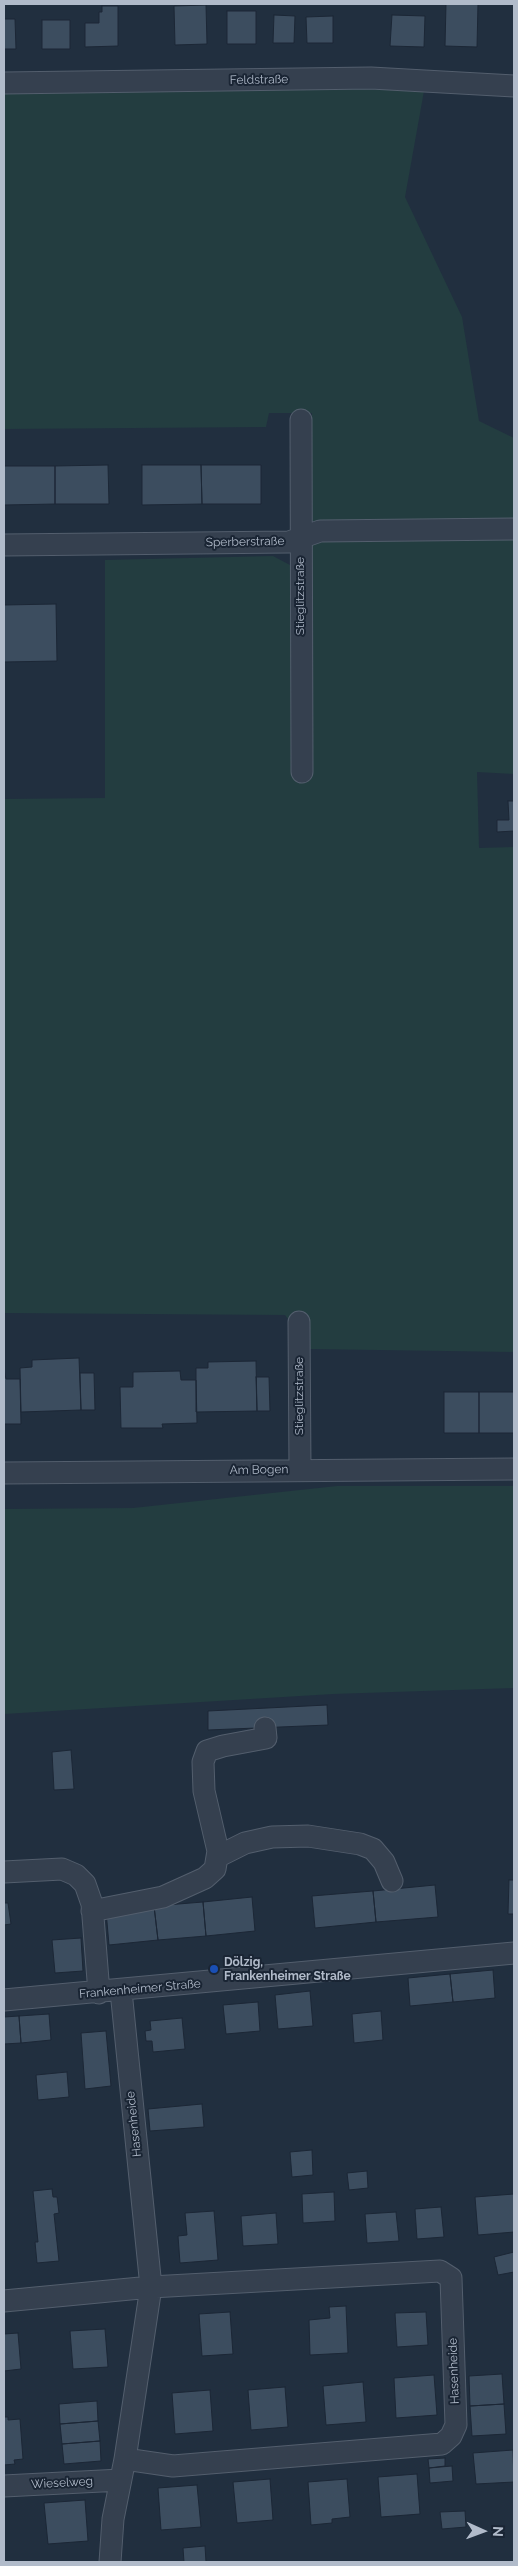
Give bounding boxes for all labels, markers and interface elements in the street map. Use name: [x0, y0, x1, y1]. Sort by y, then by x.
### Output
street label: Feldstraße: [230, 72, 288, 88]
street label: Sperberstraße: [205, 534, 285, 550]
street label: Stieglitzstraße: [293, 557, 307, 635]
street label: Stieglitzstraße: [292, 1357, 306, 1435]
street label: Am Bogen: [229, 1462, 289, 1478]
place label: Dölzig, Frankenheimer Straße: [224, 1955, 351, 1983]
marker: Dölzig, Frankenheimer Straße: [208, 1963, 220, 1975]
street label: Frankenheimer Straße: [79, 1977, 201, 2001]
street label: Hasenheide: [123, 2090, 145, 2158]
street label: Hasenheide: [446, 2338, 462, 2404]
street label: Wieselweg: [31, 2474, 93, 2492]
north arrow: [458, 2506, 508, 2556]
text: N: [490, 2526, 506, 2537]

